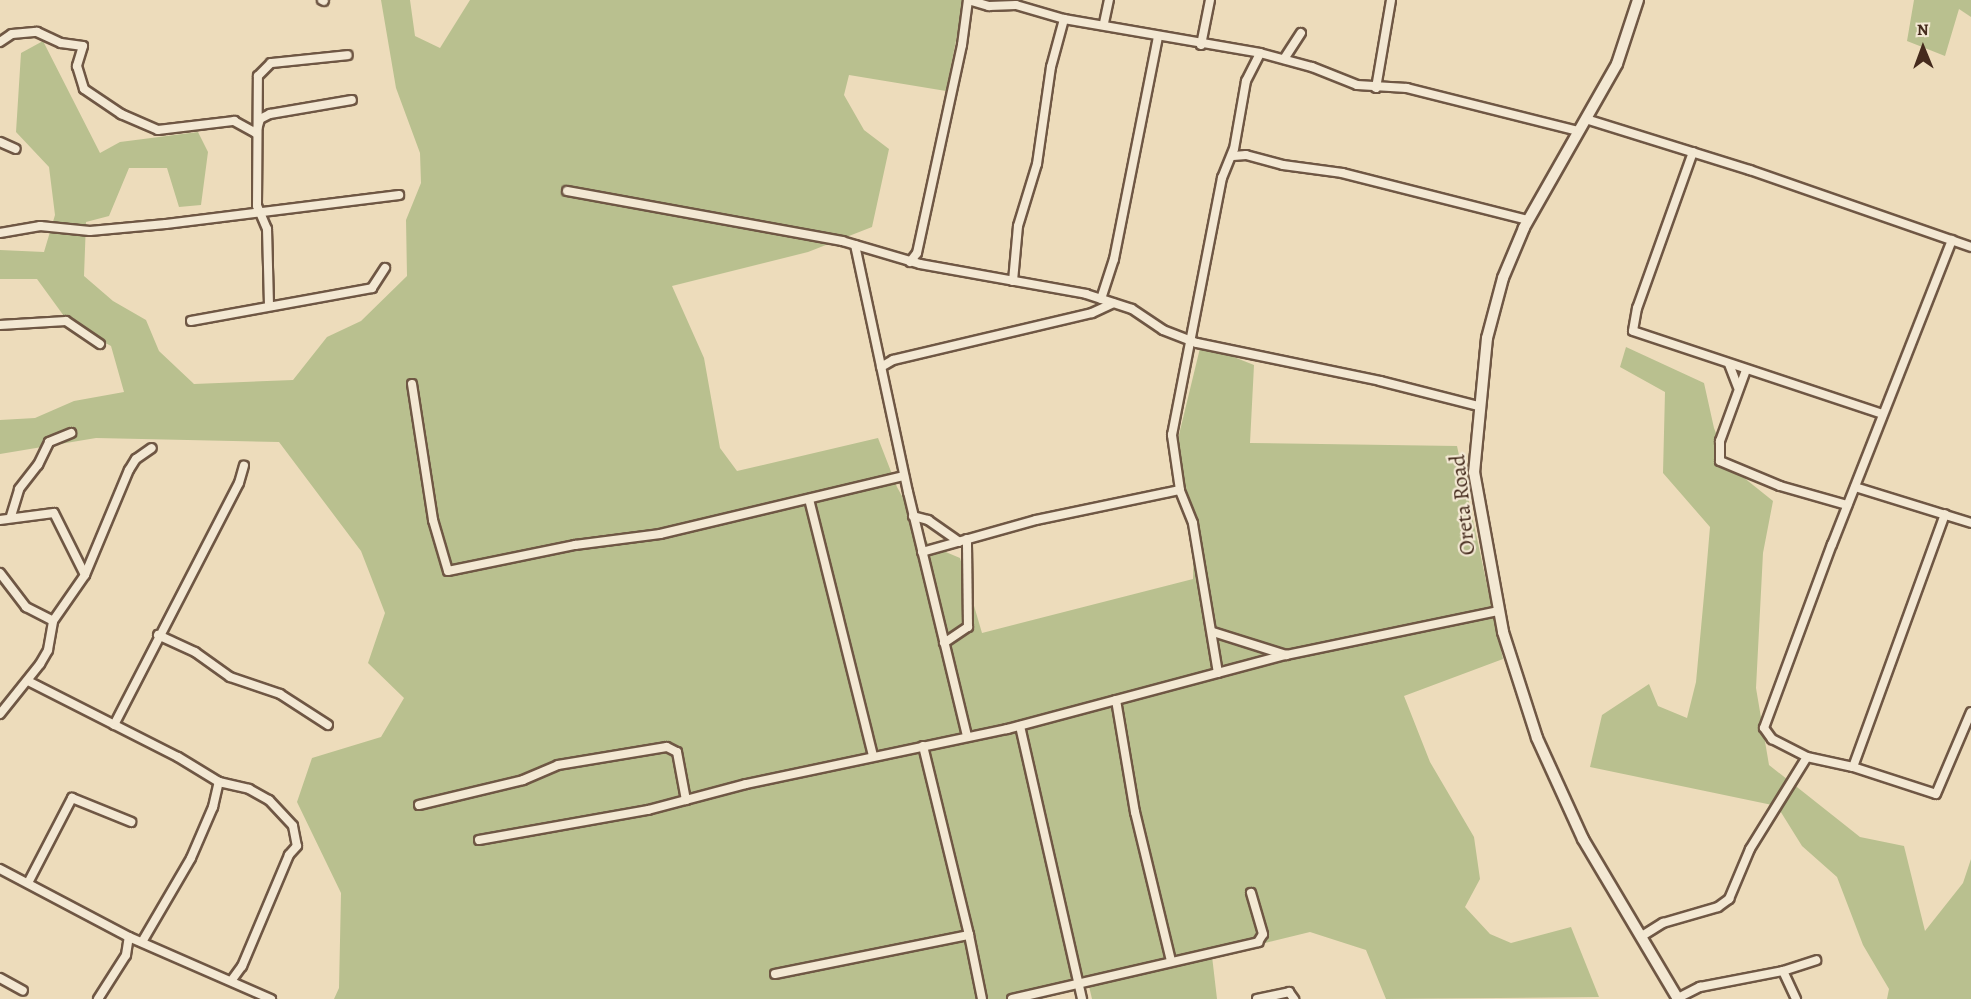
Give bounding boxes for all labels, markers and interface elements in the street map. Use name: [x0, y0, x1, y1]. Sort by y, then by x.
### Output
north arrow: [1893, 18, 1953, 78]
text: N: [1917, 19, 1929, 41]
street label: Oreta Road: [1445, 453, 1481, 557]

